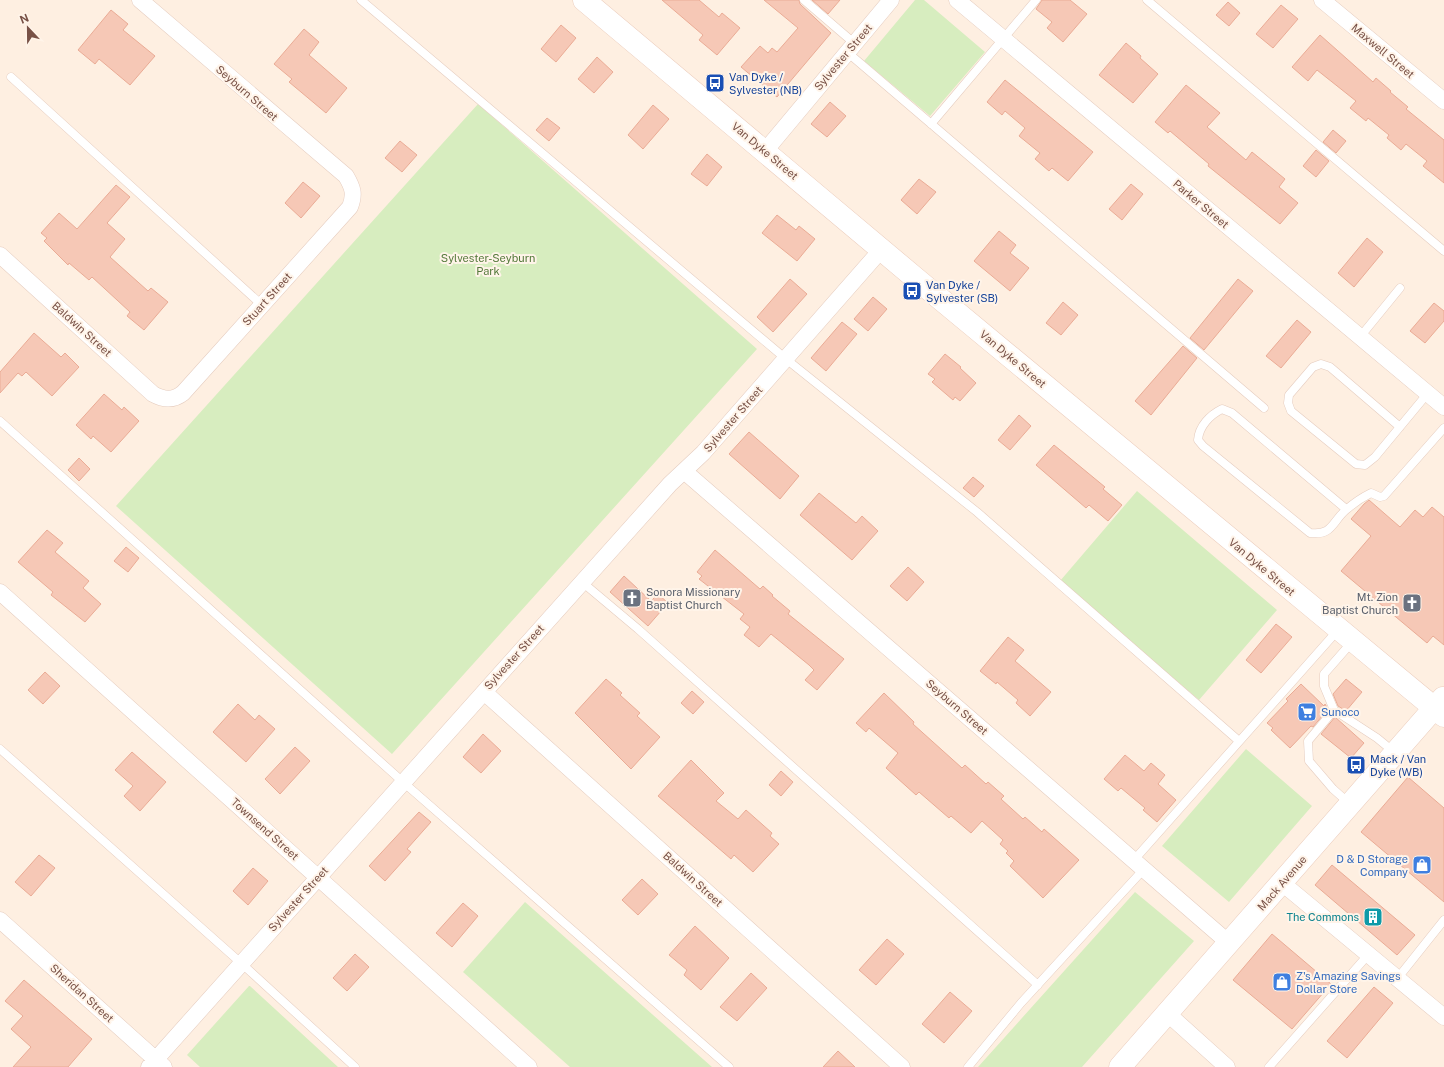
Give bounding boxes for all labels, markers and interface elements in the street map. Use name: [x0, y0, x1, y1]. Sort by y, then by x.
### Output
north arrow: [8, 8, 48, 48]
text: N: [18, 12, 30, 26]
street label: Sylvester Street: [812, 21, 874, 93]
street label: Maxwell Street: [1349, 21, 1417, 81]
street label: Seyburn Street: [214, 63, 280, 123]
place label: Van Dyke / Sylvester (NB): [729, 71, 802, 96]
bus stop icon: Van Dyke / Sylvester (NB): [704, 72, 726, 94]
street label: Van Dyke Street: [730, 120, 800, 182]
street label: Parker Street: [1171, 177, 1231, 231]
park label: Sylvester-Seyburn Park: [441, 252, 535, 277]
street label: Stuart Street: [240, 270, 294, 328]
place label: Van Dyke / Sylvester (SB): [926, 279, 998, 304]
bus stop icon: Van Dyke / Sylvester (SB): [901, 280, 923, 302]
street label: Baldwin Street: [50, 299, 114, 359]
street label: Van Dyke Street: [978, 328, 1048, 390]
street label: Sylvester Street: [701, 384, 765, 454]
street label: Van Dyke Street: [1227, 536, 1297, 598]
place label: Sonora Missionary Baptist Church: [646, 586, 740, 611]
church icon: Sonora Missionary Baptist Church: [621, 587, 643, 609]
place label: Mt. Zion Baptist Church: [1322, 591, 1398, 616]
church icon: Mt. Zion Baptist Church: [1401, 592, 1423, 614]
street label: Sylvester Street: [482, 622, 546, 692]
street label: Seyburn Street: [924, 677, 990, 737]
supermarket icon: Sunoco: [1296, 701, 1318, 723]
place label: Sunoco: [1321, 706, 1360, 718]
place label: Mack / Van Dyke (WB): [1370, 753, 1426, 778]
bus stop icon: Mack / Van Dyke (WB): [1345, 754, 1367, 776]
street label: Townsend Street: [229, 796, 301, 862]
street label: Baldwin Street: [661, 849, 725, 909]
street label: Mack Avenue: [1255, 853, 1309, 913]
place label: D & D Storage Company: [1336, 853, 1408, 878]
shop icon: D & D Storage Company: [1411, 854, 1433, 876]
street label: Sylvester Street: [266, 864, 330, 934]
building icon: The Commons: [1362, 906, 1384, 928]
place label: The Commons: [1286, 911, 1359, 923]
street label: Sheridan Street: [48, 962, 116, 1024]
place label: Z's Amazing Savings Dollar Store: [1296, 970, 1401, 995]
shop icon: Z's Amazing Savings Dollar Store: [1271, 971, 1293, 993]

